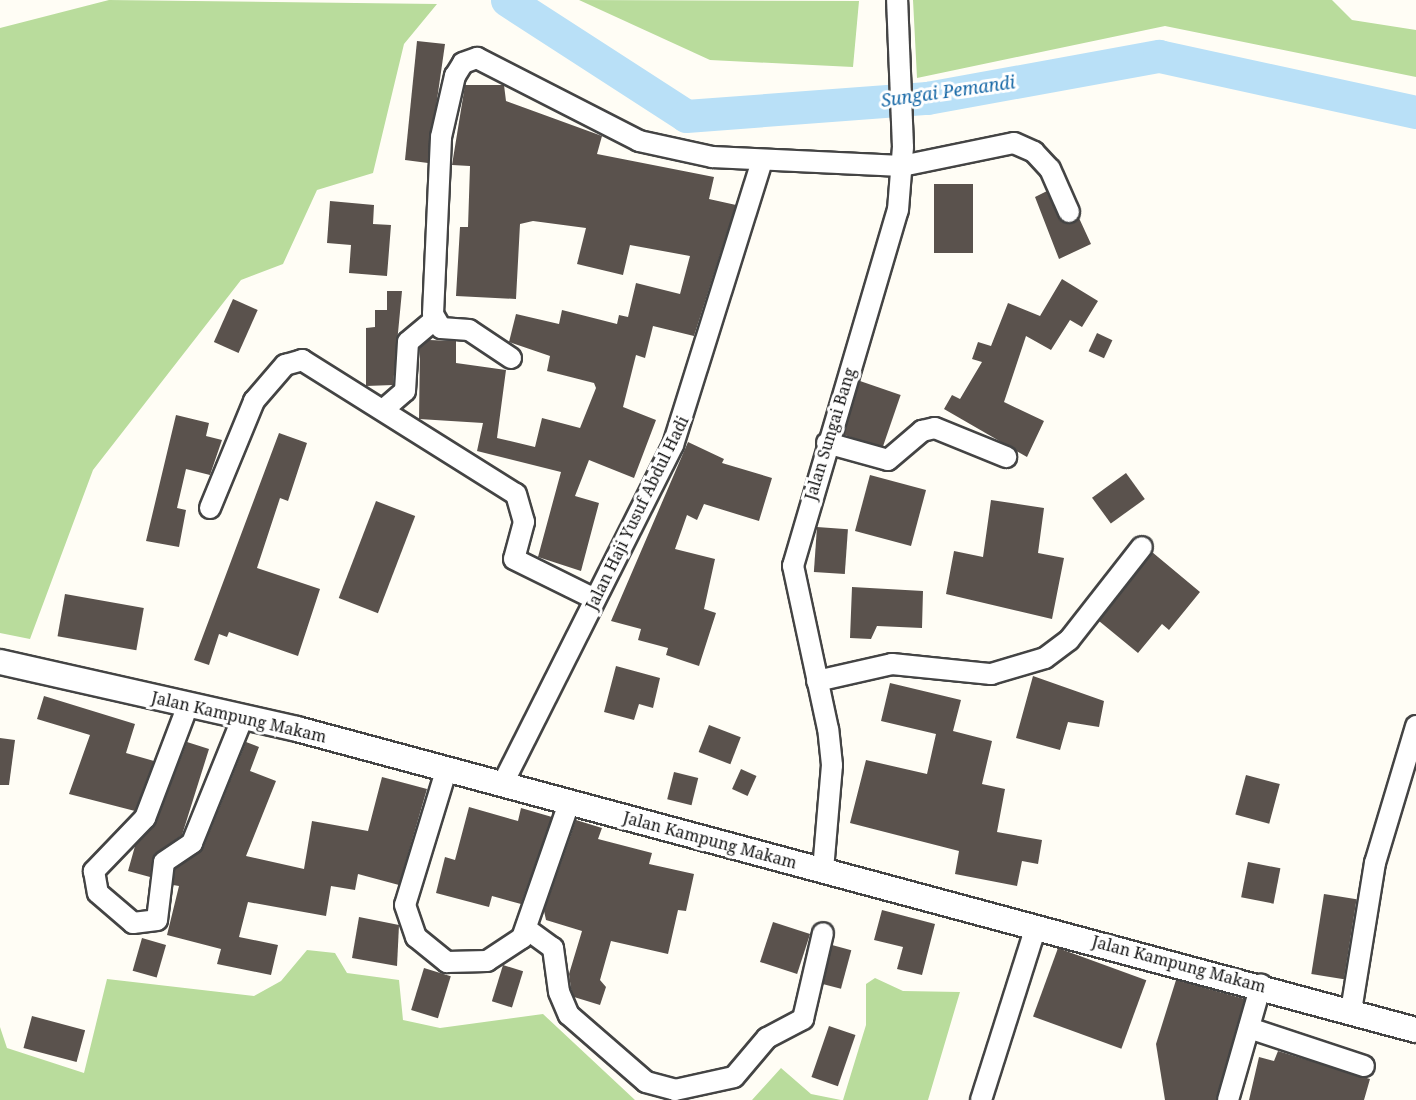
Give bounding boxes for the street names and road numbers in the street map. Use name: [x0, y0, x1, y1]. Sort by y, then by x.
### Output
street label: Jalan Sungai Bang: [801, 365, 859, 503]
street label: Jalan Haji Yusuf Abdul Hadi: [582, 413, 692, 613]
street label: Jalan Kampung Makam: [150, 688, 328, 746]
street label: Jalan Kampung Makam: [621, 808, 799, 872]
street label: Jalan Kampung Makam: [1090, 932, 1268, 996]

